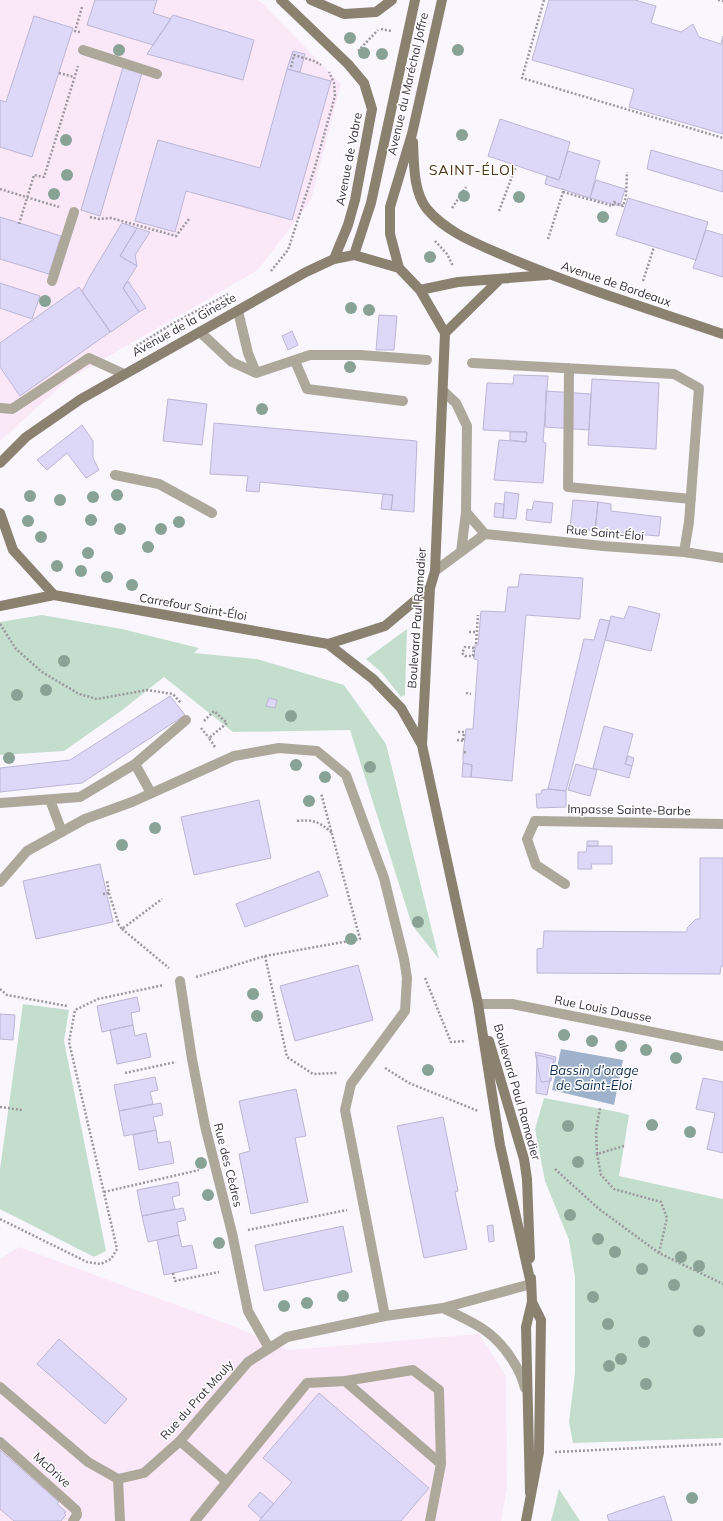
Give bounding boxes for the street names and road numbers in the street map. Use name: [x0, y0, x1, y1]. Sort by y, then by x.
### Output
street label: Avenue du Maréchal Joffre: [384, 11, 431, 157]
street label: Avenue de Vabre: [332, 111, 365, 207]
street label: Avenue de Bordeaux: [559, 258, 674, 310]
street label: Avenue de la Gineste: [129, 290, 238, 359]
street label: Rue Saint-Éloi: [565, 522, 645, 543]
street label: Boulevard Paul Ramadier: [404, 546, 429, 689]
street label: Carrefour Saint-Éloi: [138, 590, 248, 623]
street label: Impasse Sainte-Barbe: [567, 801, 691, 818]
street label: Rue Louis Dausse: [553, 992, 653, 1025]
street label: Boulevard Paul Ramadier: [491, 1022, 544, 1162]
street label: Rue des Cèdres: [211, 1121, 246, 1208]
street label: Rue du Prat Mouly: [157, 1356, 237, 1443]
street label: McDrive: [31, 1449, 74, 1490]

